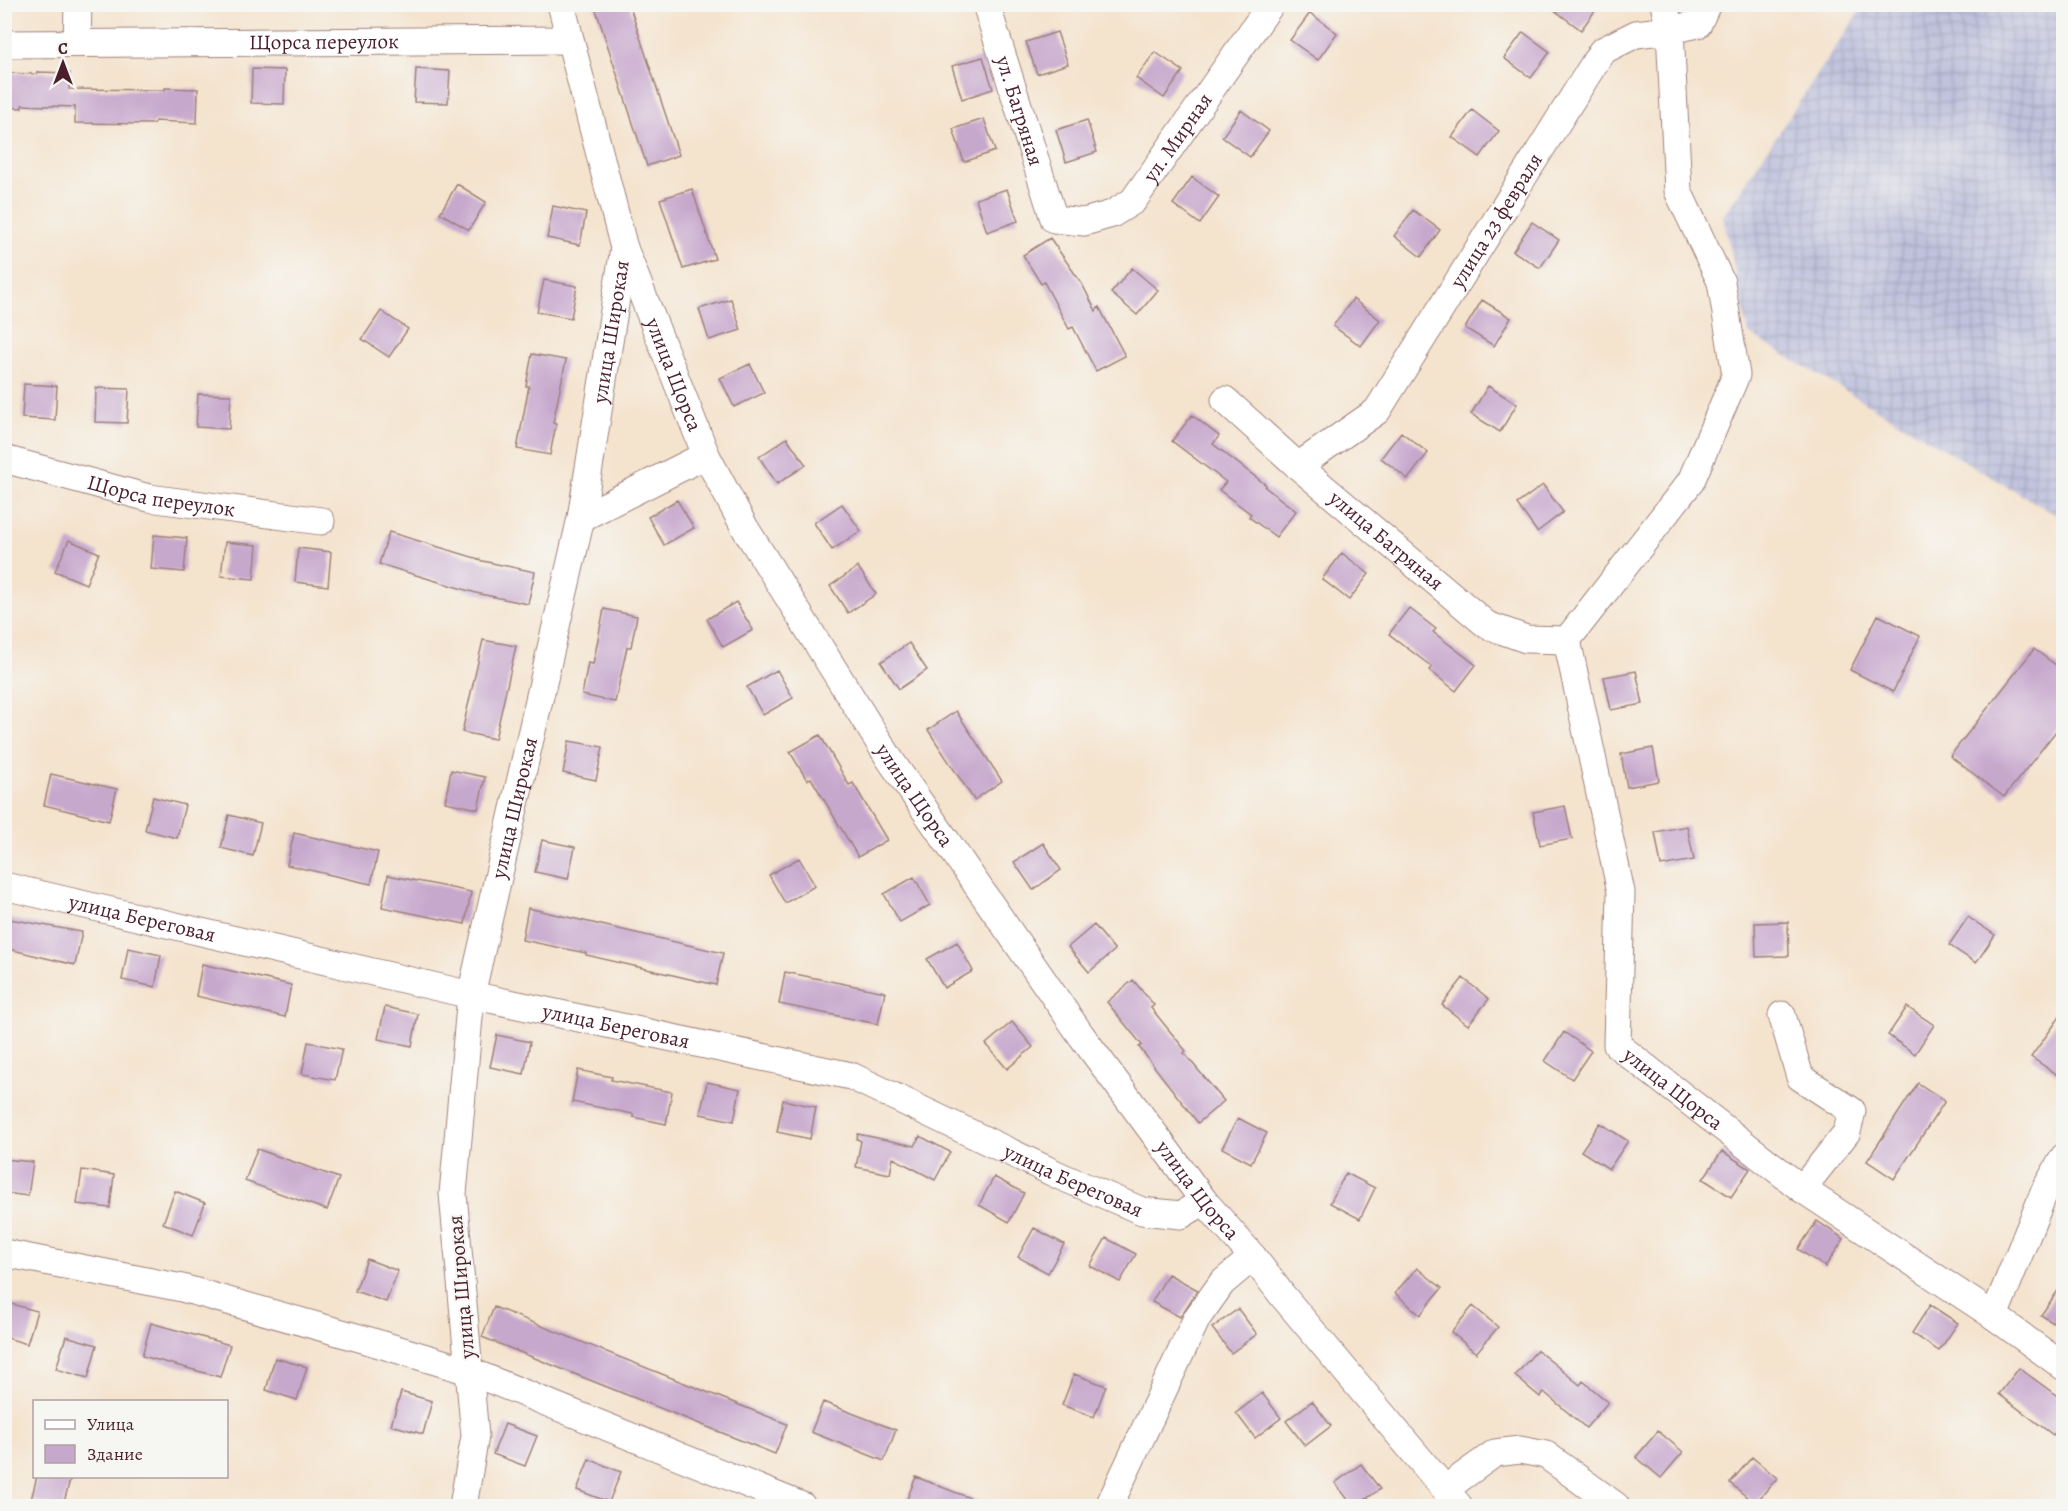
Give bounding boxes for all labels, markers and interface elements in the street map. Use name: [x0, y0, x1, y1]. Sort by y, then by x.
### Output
street label: Щорса переулок: [249, 27, 399, 56]
north arrow: [33, 33, 93, 93]
text: С: [58, 38, 68, 60]
street label: ул. Багряная: [989, 51, 1050, 169]
street label: ул. Мирная: [1136, 87, 1219, 189]
street label: улица 23 февраля: [1443, 148, 1549, 294]
street label: улица Широкая: [585, 258, 636, 406]
street label: улица Щорса: [639, 313, 709, 436]
street label: Щорса переулок: [84, 468, 237, 523]
street label: улица Багряная: [1322, 483, 1450, 597]
street label: улица Широкая: [484, 734, 544, 882]
street label: улица Щорса: [869, 737, 961, 853]
street label: улица Береговая: [65, 887, 218, 949]
street label: улица Береговая: [539, 996, 692, 1055]
street label: улица Щорса: [1617, 1040, 1729, 1137]
street label: улица Щорса: [1149, 1134, 1246, 1246]
street label: улица Береговая: [998, 1137, 1147, 1224]
street label: улица Широкая: [441, 1214, 481, 1361]
legend: [33, 1400, 228, 1478]
text: Улица: [87, 1412, 135, 1436]
text: Здание: [87, 1442, 143, 1466]

